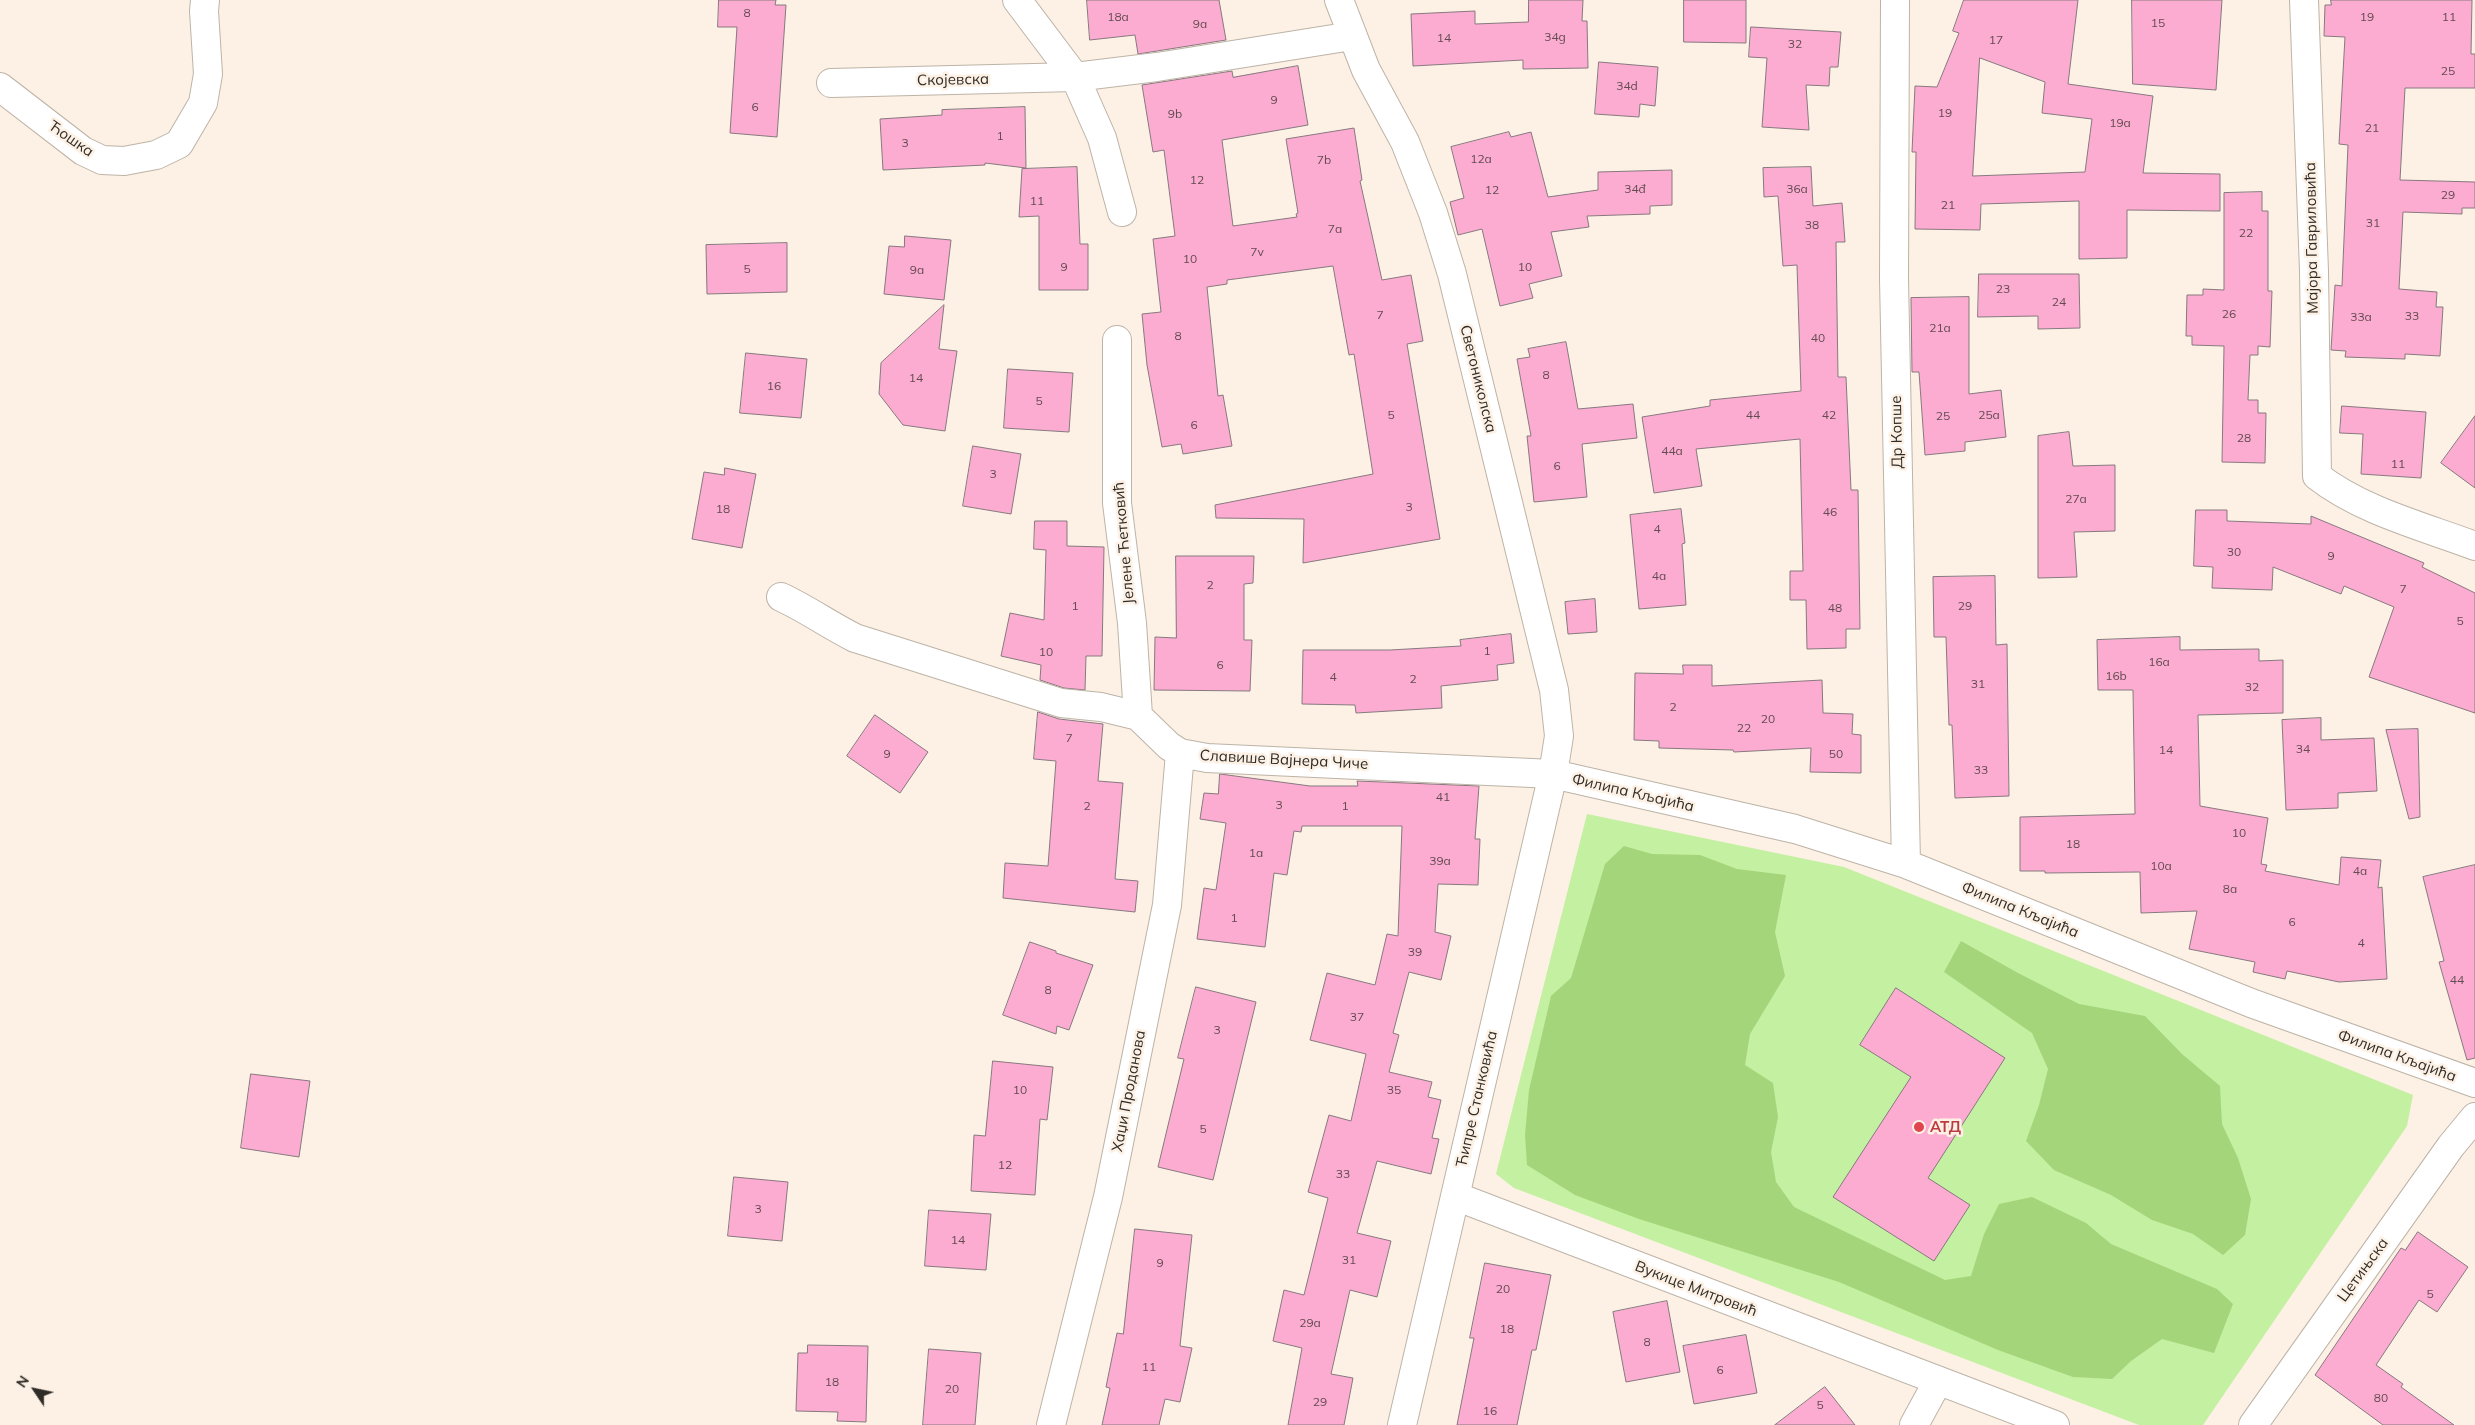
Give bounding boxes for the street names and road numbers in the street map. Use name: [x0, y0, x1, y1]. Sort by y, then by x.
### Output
street label: Скојевска: [917, 70, 989, 90]
street label: Ћошка: [45, 117, 97, 161]
street label: Мајора Гавриловића: [2302, 162, 2322, 314]
street label: Светониколска: [1456, 323, 1500, 435]
street label: Др Копше: [1887, 395, 1907, 469]
street label: Јелене Ћетковић: [1110, 481, 1138, 605]
street label: Славише Вајнера Чиче: [1199, 747, 1369, 773]
street label: Филипа Кљајића: [1570, 770, 1696, 816]
street label: Филипа Кљајића: [1959, 878, 2081, 942]
street label: Филипа Кљајића: [2335, 1026, 2459, 1086]
street label: Хаџи Проданова: [1108, 1029, 1150, 1153]
street label: Ћипре Станковића: [1453, 1029, 1501, 1169]
street label: Цетињска: [2334, 1235, 2392, 1305]
street label: Вукице Митровић: [1632, 1257, 1760, 1321]

